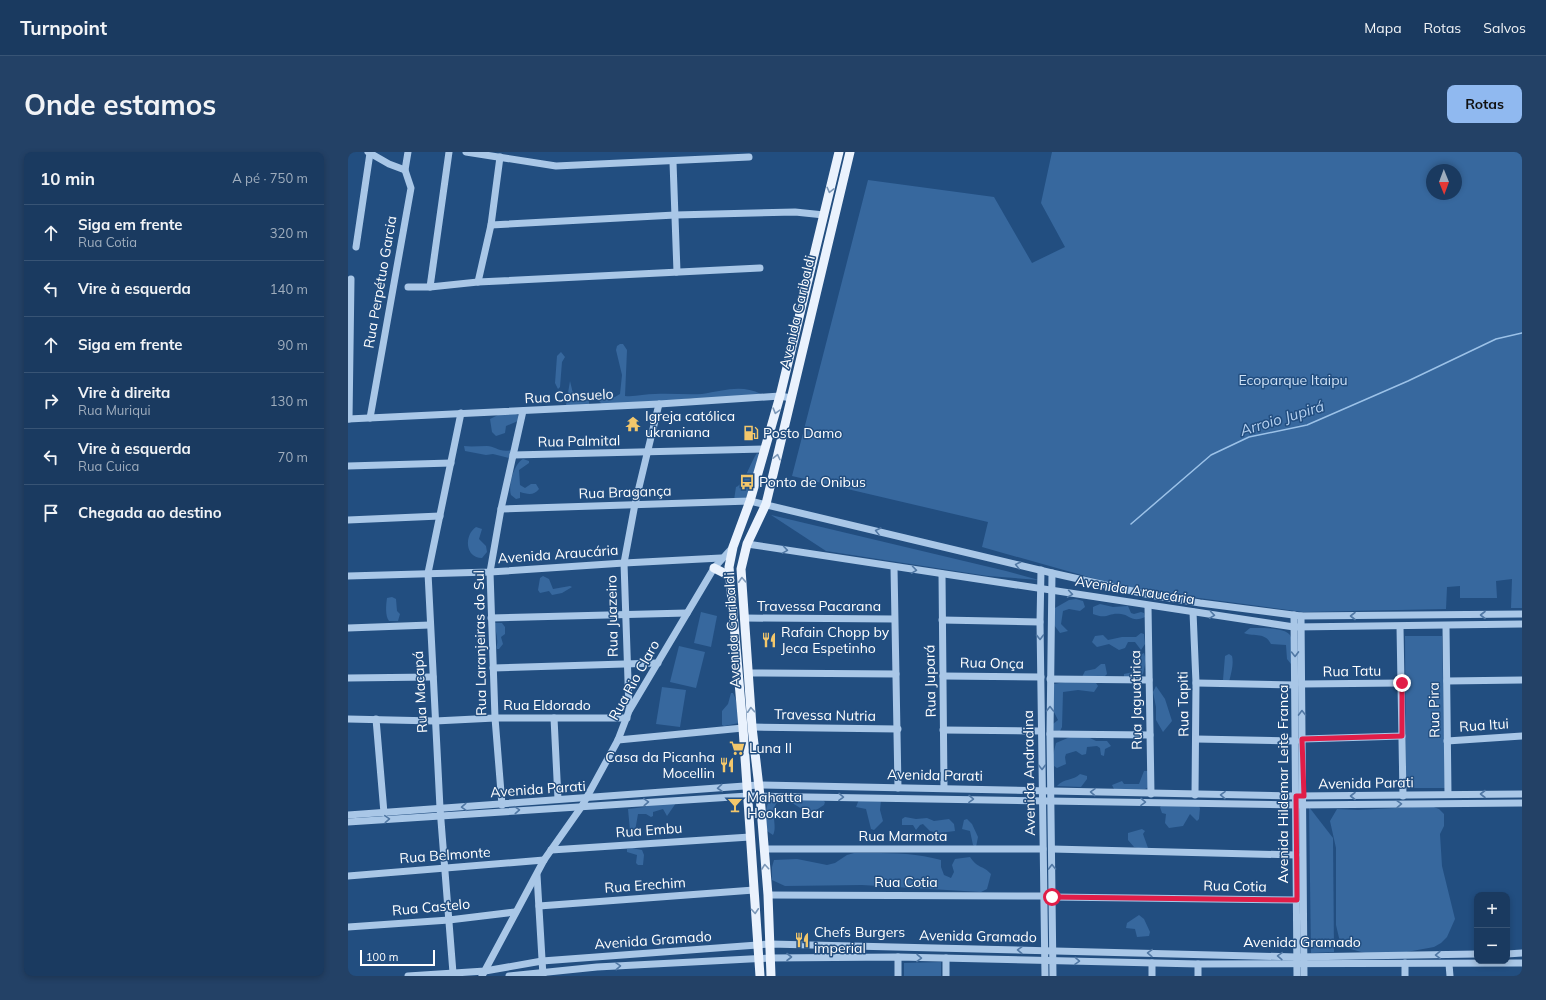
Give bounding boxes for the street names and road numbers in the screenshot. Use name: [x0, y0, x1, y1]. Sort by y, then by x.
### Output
street label: Rua Perpétuo Garcia: [359, 214, 401, 350]
street label: Avenida Garibaldi: [775, 254, 819, 370]
street label: Rua Consuelo: [524, 385, 614, 407]
street label: Rua Palmital: [538, 431, 620, 451]
street label: Rua Bragança: [578, 481, 672, 503]
street label: Avenida Araucária: [497, 541, 619, 567]
street label: Rua Laranjeiras do Sul: [470, 570, 490, 716]
street label: Avenida Garibaldi: [720, 572, 744, 688]
street label: Avenida Araucária: [1074, 572, 1196, 608]
street label: Rua Juazeiro: [602, 575, 622, 657]
street label: Travessa Pacarana: [757, 597, 881, 615]
street label: Rua Rio Claro: [605, 637, 663, 723]
street label: Rua Jupará: [920, 644, 940, 718]
street label: Rua Macapá: [409, 650, 431, 734]
street label: Rua Jaguatirica: [1126, 650, 1146, 750]
street label: Rua Onça: [960, 653, 1024, 673]
street label: Rua Tatu: [1323, 661, 1381, 681]
street label: Rua Tapiti: [1173, 671, 1193, 737]
street label: Rua Pira: [1425, 682, 1443, 738]
street label: Avenida Hildemar Leite Franca: [1274, 685, 1292, 883]
street label: Rua Eldorado: [503, 696, 591, 714]
street label: Travessa Nutria: [774, 705, 876, 725]
street label: Avenida Andradina: [1019, 710, 1039, 836]
street label: Rua Itui: [1459, 714, 1509, 736]
street label: Avenida Parati: [887, 765, 983, 785]
street label: Avenida Parati: [1318, 773, 1414, 793]
street label: Avenida Parati: [490, 777, 586, 801]
street label: Rua Embu: [615, 819, 683, 841]
street label: Rua Marmota: [859, 827, 947, 845]
street label: Rua Belmonte: [399, 843, 491, 867]
street label: Rua Erechim: [604, 873, 686, 897]
street label: Rua Cotia: [874, 873, 938, 891]
street label: Rua Cotia: [1203, 876, 1267, 896]
street label: Rua Castelo: [391, 895, 471, 919]
street label: Avenida Gramado: [919, 926, 1037, 946]
street label: Avenida Gramado: [594, 927, 712, 953]
street label: Avenida Gramado: [1243, 933, 1361, 951]

